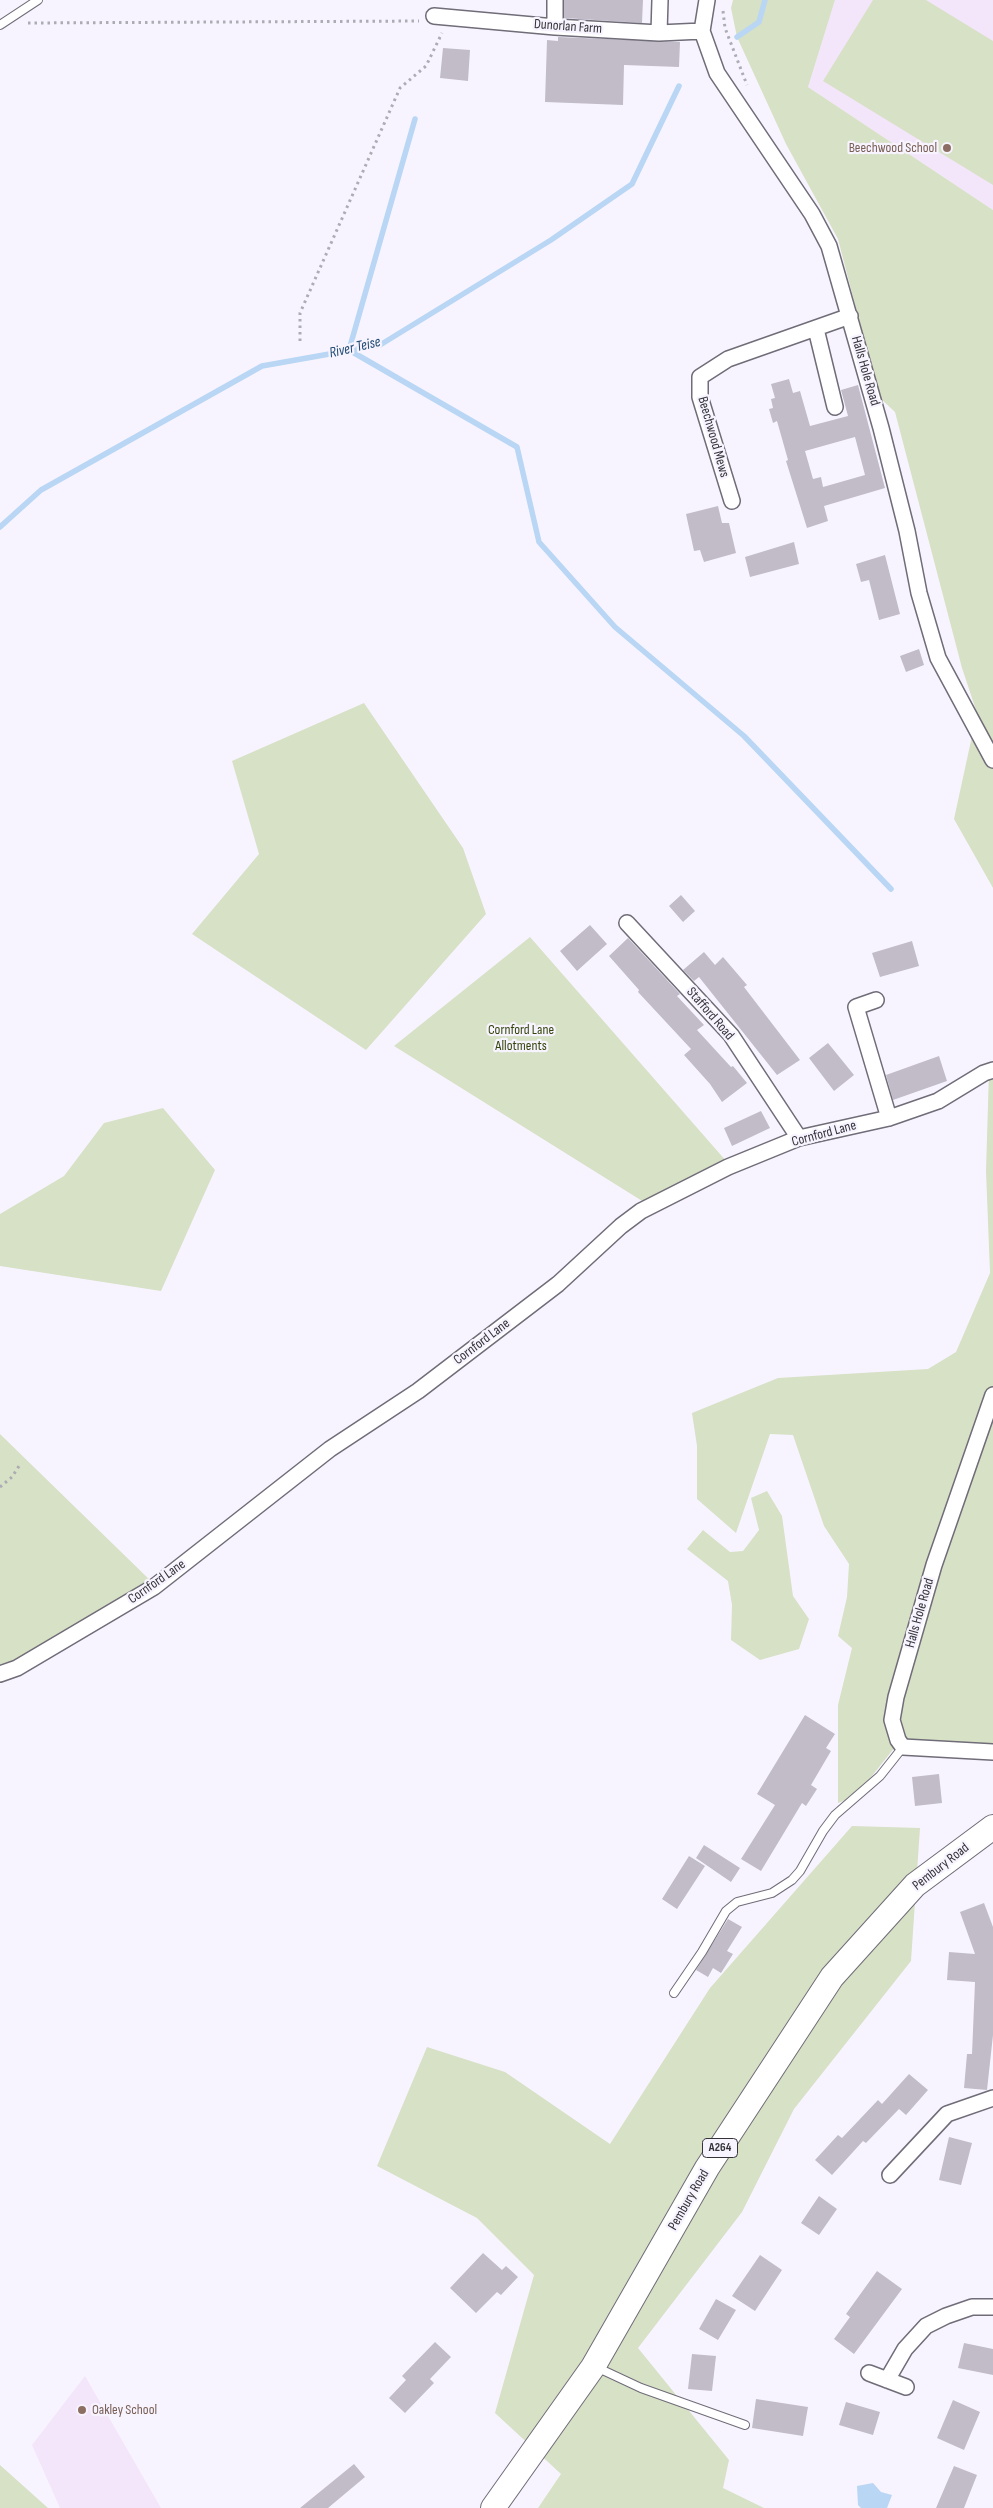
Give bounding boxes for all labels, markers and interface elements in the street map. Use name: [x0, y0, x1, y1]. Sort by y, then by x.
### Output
street label: Dunorlan Farm: [533, 16, 603, 38]
place label: Beechwood School: [849, 140, 937, 156]
marker: Beechwood School: [941, 142, 953, 154]
water label: River Teise: [328, 333, 382, 363]
street label: Halls Hole Road: [847, 334, 883, 408]
street label: Beechwood Mews: [693, 395, 733, 479]
street label: Stafford Road: [683, 984, 737, 1044]
park label: Cornford Lane Allotments: [488, 1022, 554, 1054]
street label: Cornford Lane: [790, 1117, 858, 1151]
street label: Cornford Lane: [451, 1315, 513, 1369]
street label: Cornford Lane: [125, 1556, 189, 1608]
street label: Halls Hole Road: [902, 1576, 938, 1650]
street label: Pembury Road: [909, 1840, 973, 1894]
road number: A264: [702, 2138, 738, 2158]
street label: Pembury Road: [665, 2167, 713, 2233]
place label: Oakley School: [92, 2402, 157, 2418]
marker: Oakley School: [76, 2404, 88, 2416]

